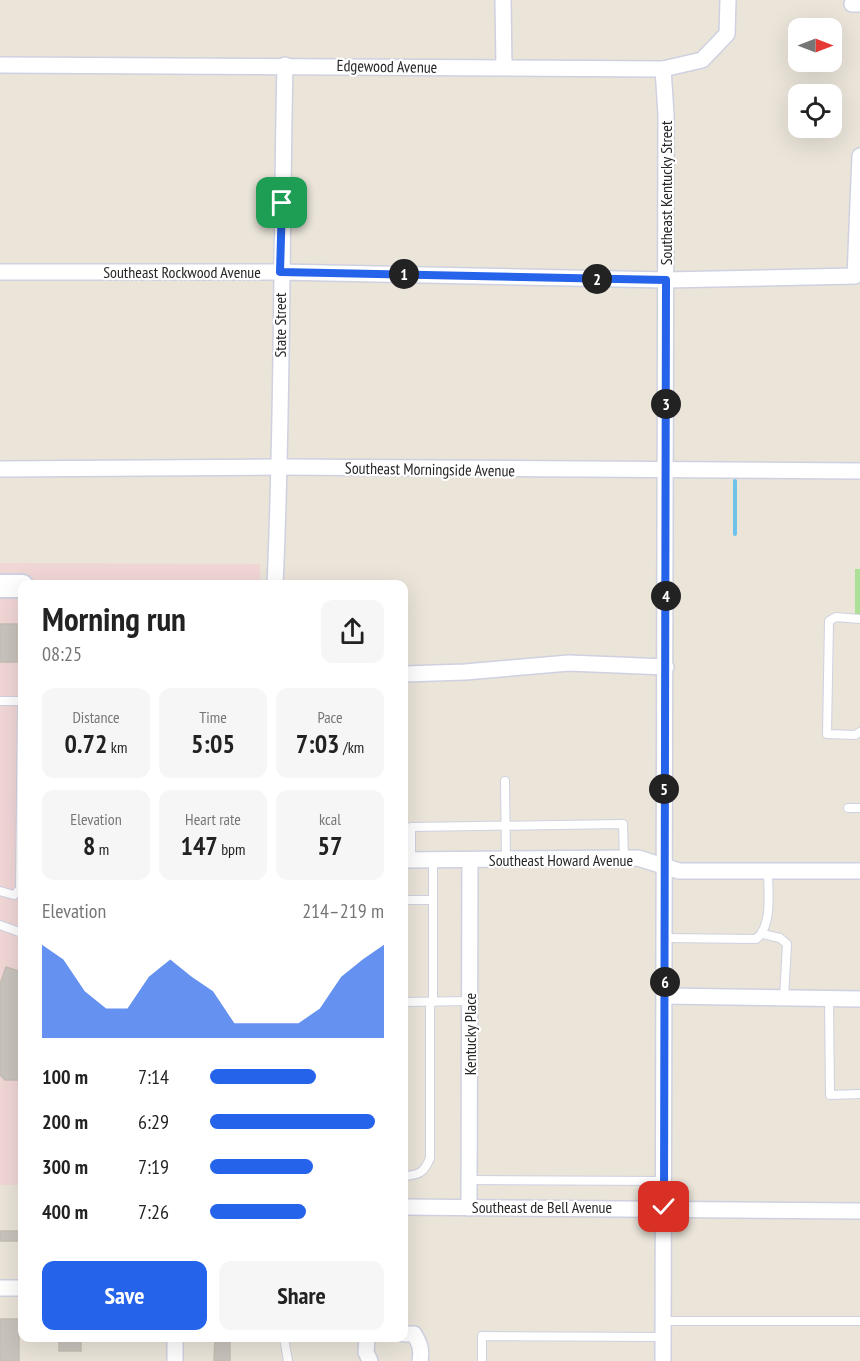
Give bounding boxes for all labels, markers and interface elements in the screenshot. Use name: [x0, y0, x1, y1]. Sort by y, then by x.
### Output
north arrow: [788, 18, 842, 72]
map controls: [788, 18, 842, 138]
street label: Edgewood Avenue: [337, 55, 437, 77]
button: locate: [788, 84, 842, 138]
street label: Southeast Kentucky Street: [656, 120, 676, 265]
pin: [256, 177, 307, 228]
icon: arrive: [265, 186, 298, 219]
pin: 1: [389, 259, 419, 289]
street label: Southeast Rockwood Avenue: [103, 262, 261, 282]
text: 1: [400, 264, 408, 284]
pin: 2: [582, 264, 612, 294]
text: 2: [593, 269, 601, 289]
street label: State Street: [270, 292, 290, 358]
pin: 3: [651, 389, 681, 419]
text: 3: [662, 394, 670, 414]
street label: Southeast Morningside Avenue: [345, 458, 515, 480]
pin: 4: [651, 581, 681, 611]
text: 4: [662, 586, 670, 606]
text: Morning run: [42, 597, 186, 640]
button: share: [321, 600, 384, 663]
text: 08:25: [42, 641, 82, 667]
text: Distance: [72, 707, 120, 727]
text: Time: [199, 707, 227, 727]
text: Pace: [317, 707, 343, 727]
text: 0.72: [65, 727, 107, 760]
text: 5:05: [191, 727, 235, 760]
text: 7:03: [296, 727, 340, 760]
text: km: [107, 737, 127, 757]
text: /km: [340, 737, 364, 757]
pin: 5: [649, 774, 679, 804]
text: 5: [660, 779, 668, 799]
text: Elevation: [70, 809, 122, 829]
text: Heart rate: [185, 809, 241, 829]
text: kcal: [319, 809, 341, 829]
text: 8: [83, 829, 95, 862]
text: 147: [180, 829, 218, 862]
text: 57: [318, 829, 342, 862]
text: m: [95, 839, 109, 859]
text: bpm: [218, 839, 246, 859]
street label: Southeast Howard Avenue: [489, 850, 633, 870]
text: Elevation: [42, 898, 106, 924]
text: 214–219 m: [302, 898, 384, 924]
pin: 6: [650, 967, 680, 997]
text: 6: [661, 972, 669, 992]
street label: Kentucky Place: [460, 993, 480, 1075]
text: 100 m: [42, 1064, 88, 1090]
text: 7:14: [138, 1064, 169, 1090]
text: 200 m: [42, 1109, 88, 1135]
text: 6:29: [138, 1109, 169, 1135]
text: 300 m: [42, 1154, 88, 1180]
text: 7:19: [138, 1154, 169, 1180]
pin: [638, 1181, 689, 1232]
icon: check: [647, 1190, 680, 1223]
street label: Southeast de Bell Avenue: [472, 1197, 612, 1217]
text: 400 m: [42, 1199, 88, 1225]
text: 7:26: [138, 1199, 169, 1225]
button: Save: [42, 1261, 207, 1330]
button: Share: [219, 1261, 384, 1330]

